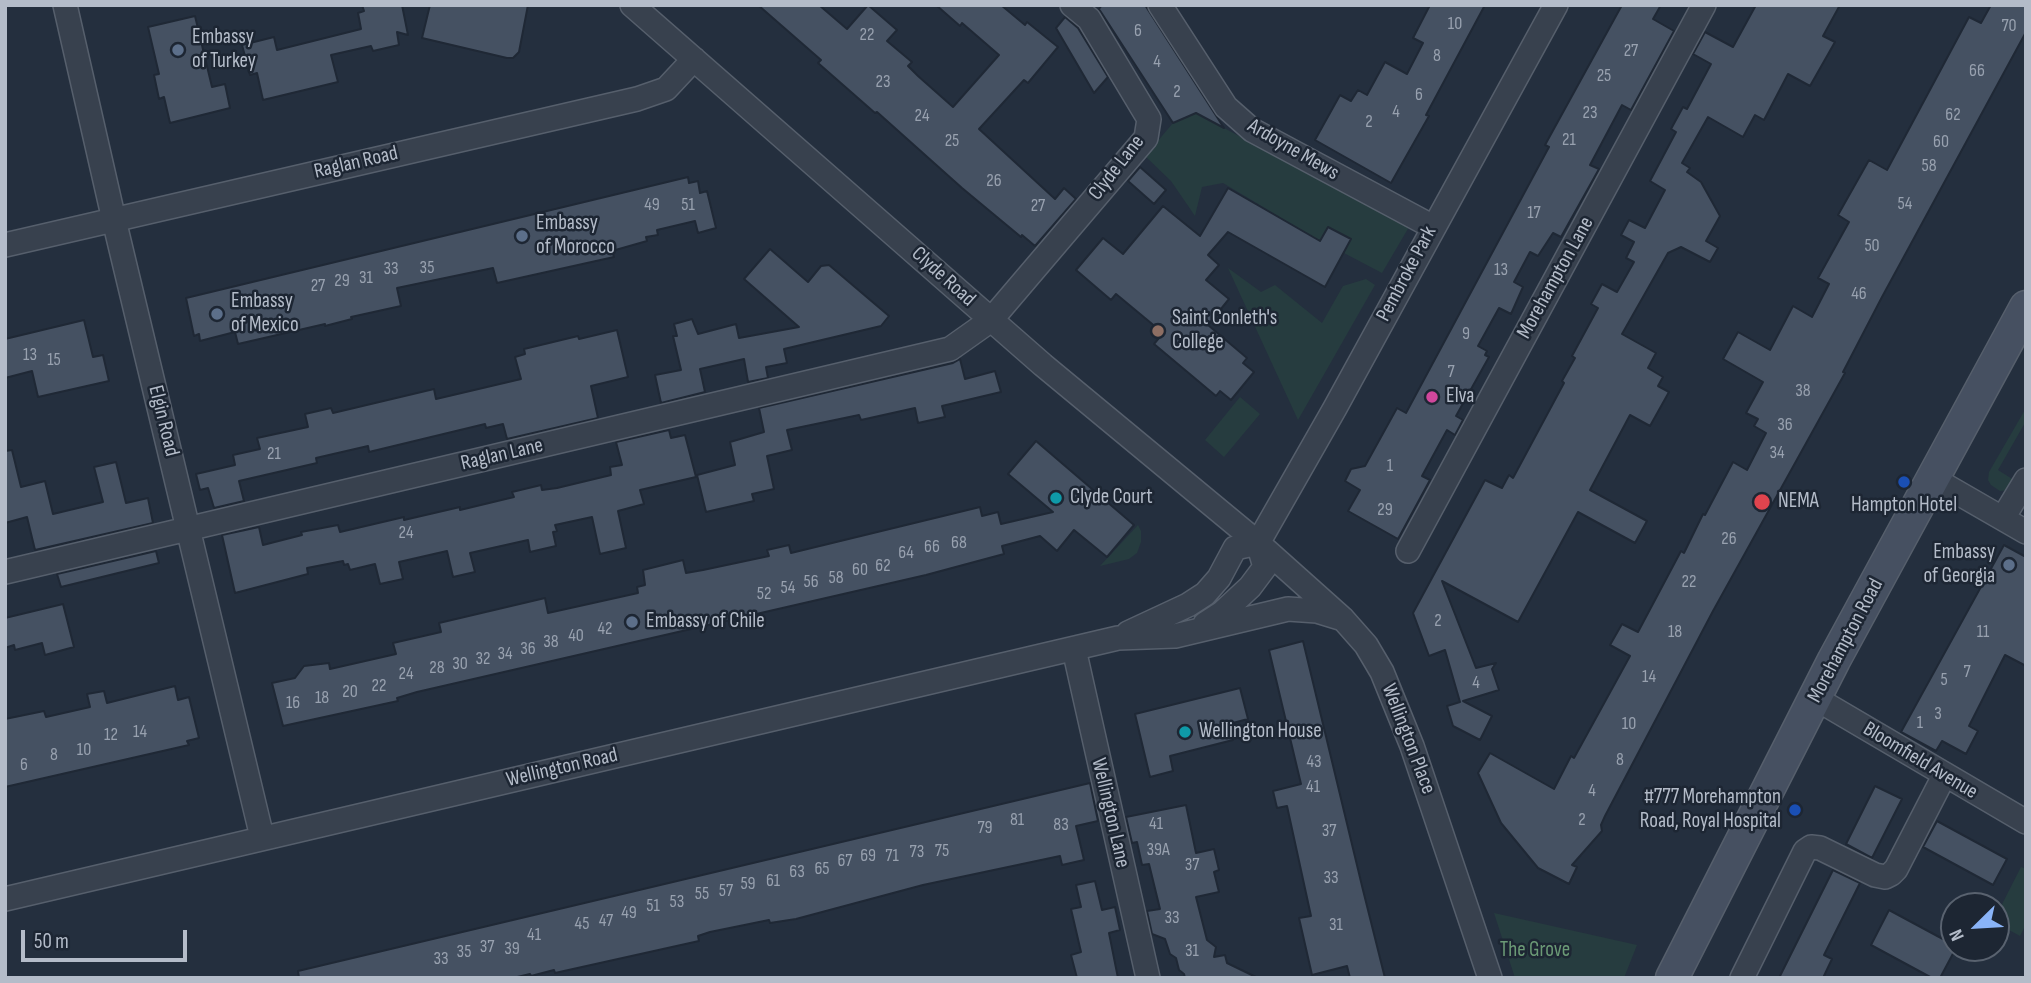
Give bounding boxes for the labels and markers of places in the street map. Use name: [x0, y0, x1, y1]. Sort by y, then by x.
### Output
place label: Embassy of Turkey: [192, 25, 256, 75]
marker: Embassy of Turkey: [170, 42, 186, 58]
place label: Embassy of Morocco: [536, 211, 615, 261]
marker: Embassy of Morocco: [514, 228, 530, 244]
place label: Embassy of Mexico: [231, 289, 299, 339]
marker: Embassy of Mexico: [209, 306, 225, 322]
place label: Saint Conleth's College: [1172, 306, 1277, 356]
marker: Saint Conleth's College: [1150, 323, 1166, 339]
place label: Elva: [1446, 384, 1474, 410]
marker: Elva: [1424, 389, 1440, 405]
marker: Hampton Hotel: [1896, 474, 1912, 490]
place label: Clyde Court: [1070, 485, 1153, 511]
place label: NEMA: [1778, 489, 1819, 515]
marker: Clyde Court: [1048, 490, 1064, 506]
marker: NEMA: [1752, 492, 1772, 512]
place label: Hampton Hotel: [1851, 493, 1957, 519]
place label: Embassy of Georgia: [1923, 540, 1995, 590]
marker: Embassy of Georgia: [2001, 557, 2017, 573]
place label: Embassy of Chile: [646, 609, 765, 635]
marker: Embassy of Chile: [624, 614, 640, 630]
place label: Wellington House: [1199, 719, 1322, 745]
marker: Wellington House: [1177, 724, 1193, 740]
place label: #777 Morehampton Road, Royal Hospital: [1640, 785, 1781, 835]
marker: #777 Morehampton Road, Royal Hospital: [1787, 802, 1803, 818]

